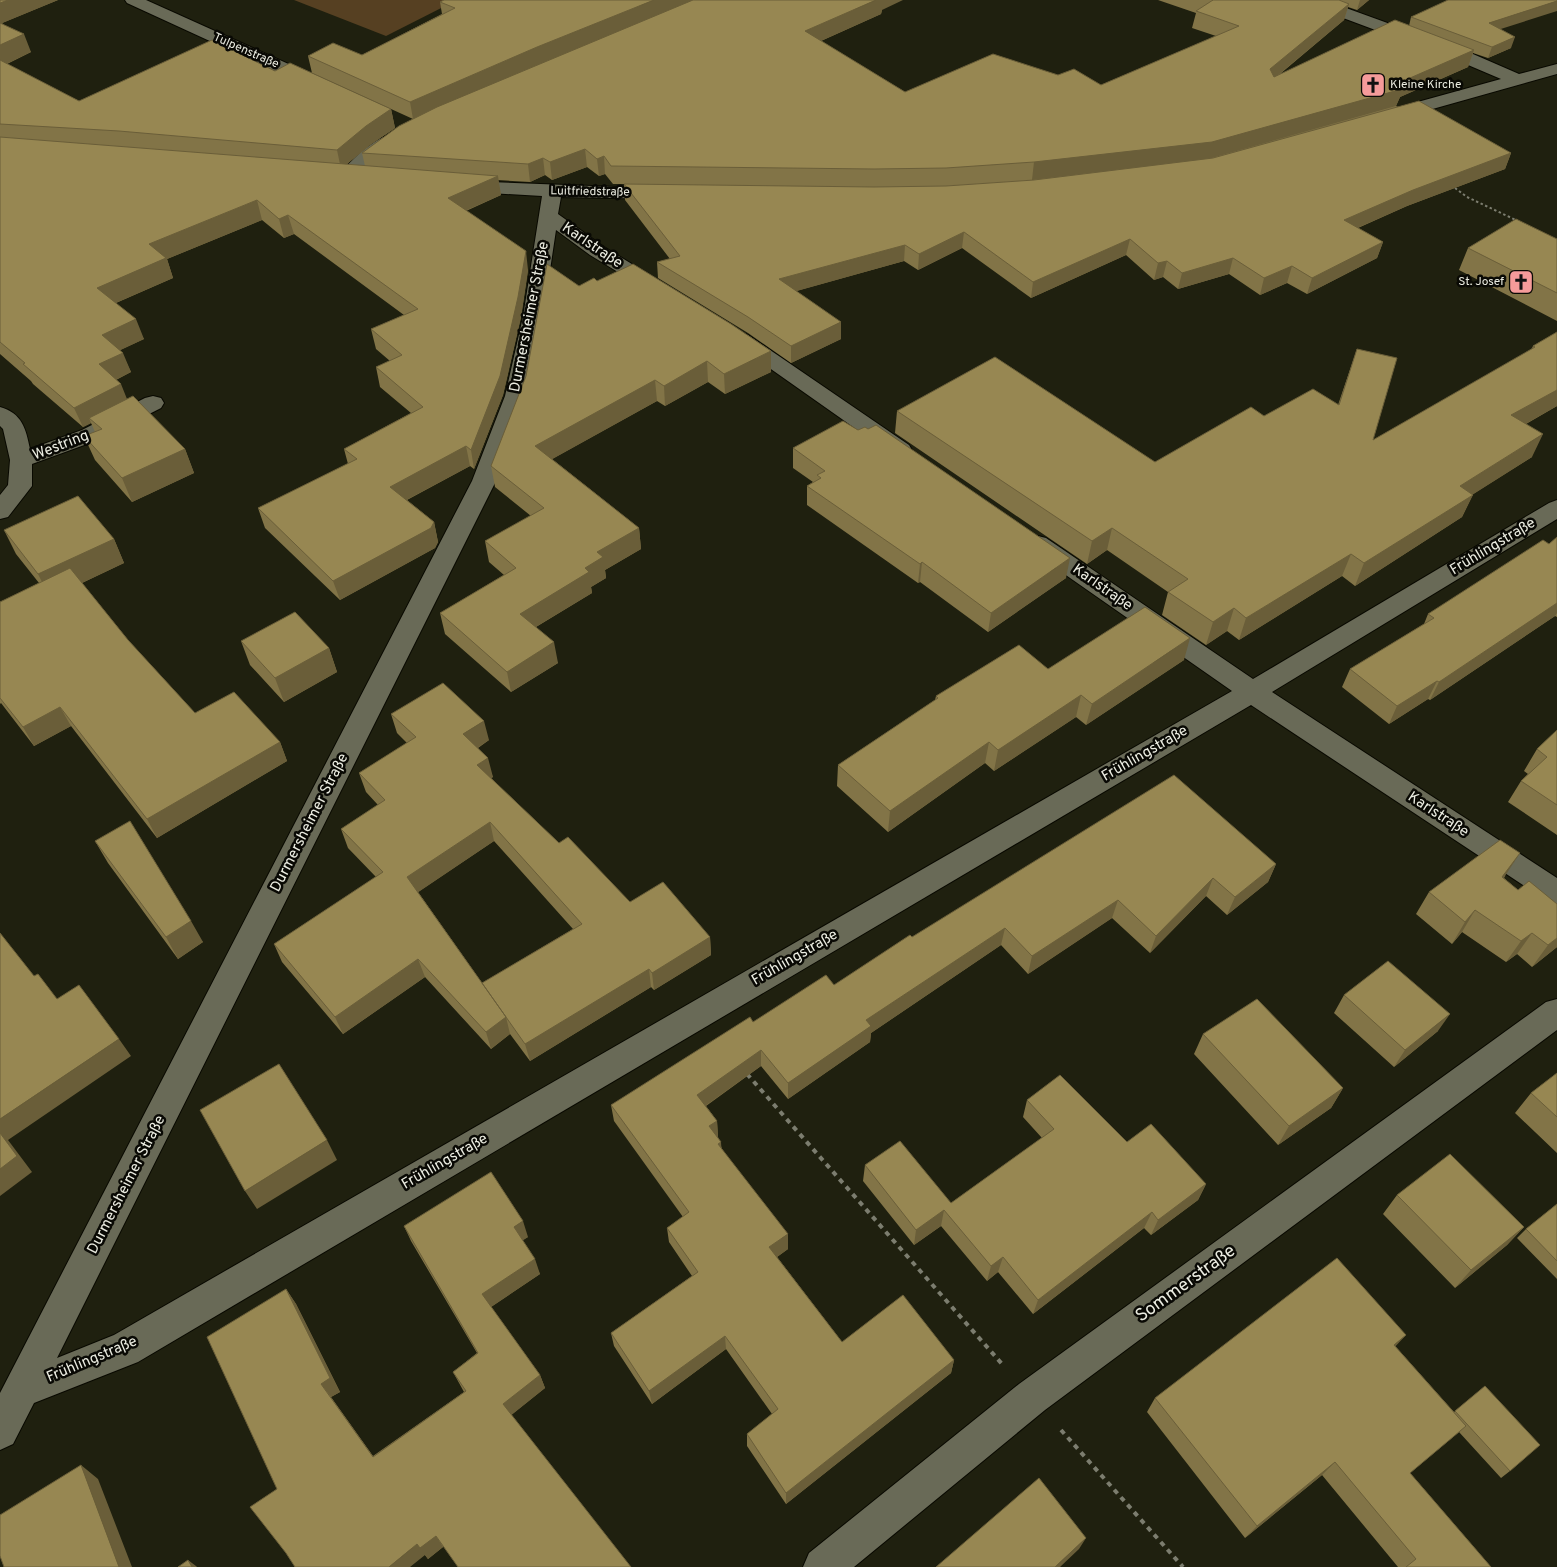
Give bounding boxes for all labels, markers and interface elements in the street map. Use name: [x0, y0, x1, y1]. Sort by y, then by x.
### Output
street label: Tulpenstraße: [211, 29, 281, 73]
church icon: Kleine Kirche: [1360, 72, 1386, 98]
place label: Kleine Kirche: [1390, 77, 1462, 93]
street label: Luitfriedstraße: [550, 183, 630, 201]
street label: Karlstraße: [558, 219, 626, 273]
street label: Durmersheimer Straße: [506, 240, 554, 394]
church icon: St. Josef: [1508, 269, 1534, 295]
place label: St. Josef: [1458, 274, 1504, 290]
street label: Westring: [30, 427, 92, 465]
street label: Frühlingstraße: [1447, 514, 1539, 580]
street label: Karlstraße: [1068, 560, 1136, 616]
street label: Frühlingstraße: [1098, 722, 1192, 786]
street label: Durmersheimer Straße: [267, 750, 353, 896]
street label: Karlstraße: [1404, 788, 1472, 842]
street label: Frühlingstraße: [748, 926, 842, 990]
street label: Durmersheimer Straße: [84, 1112, 170, 1258]
street label: Frühlingstraße: [398, 1130, 492, 1194]
street label: Sommerstraße: [1131, 1240, 1241, 1328]
street label: Frühlingstraße: [44, 1332, 140, 1388]

